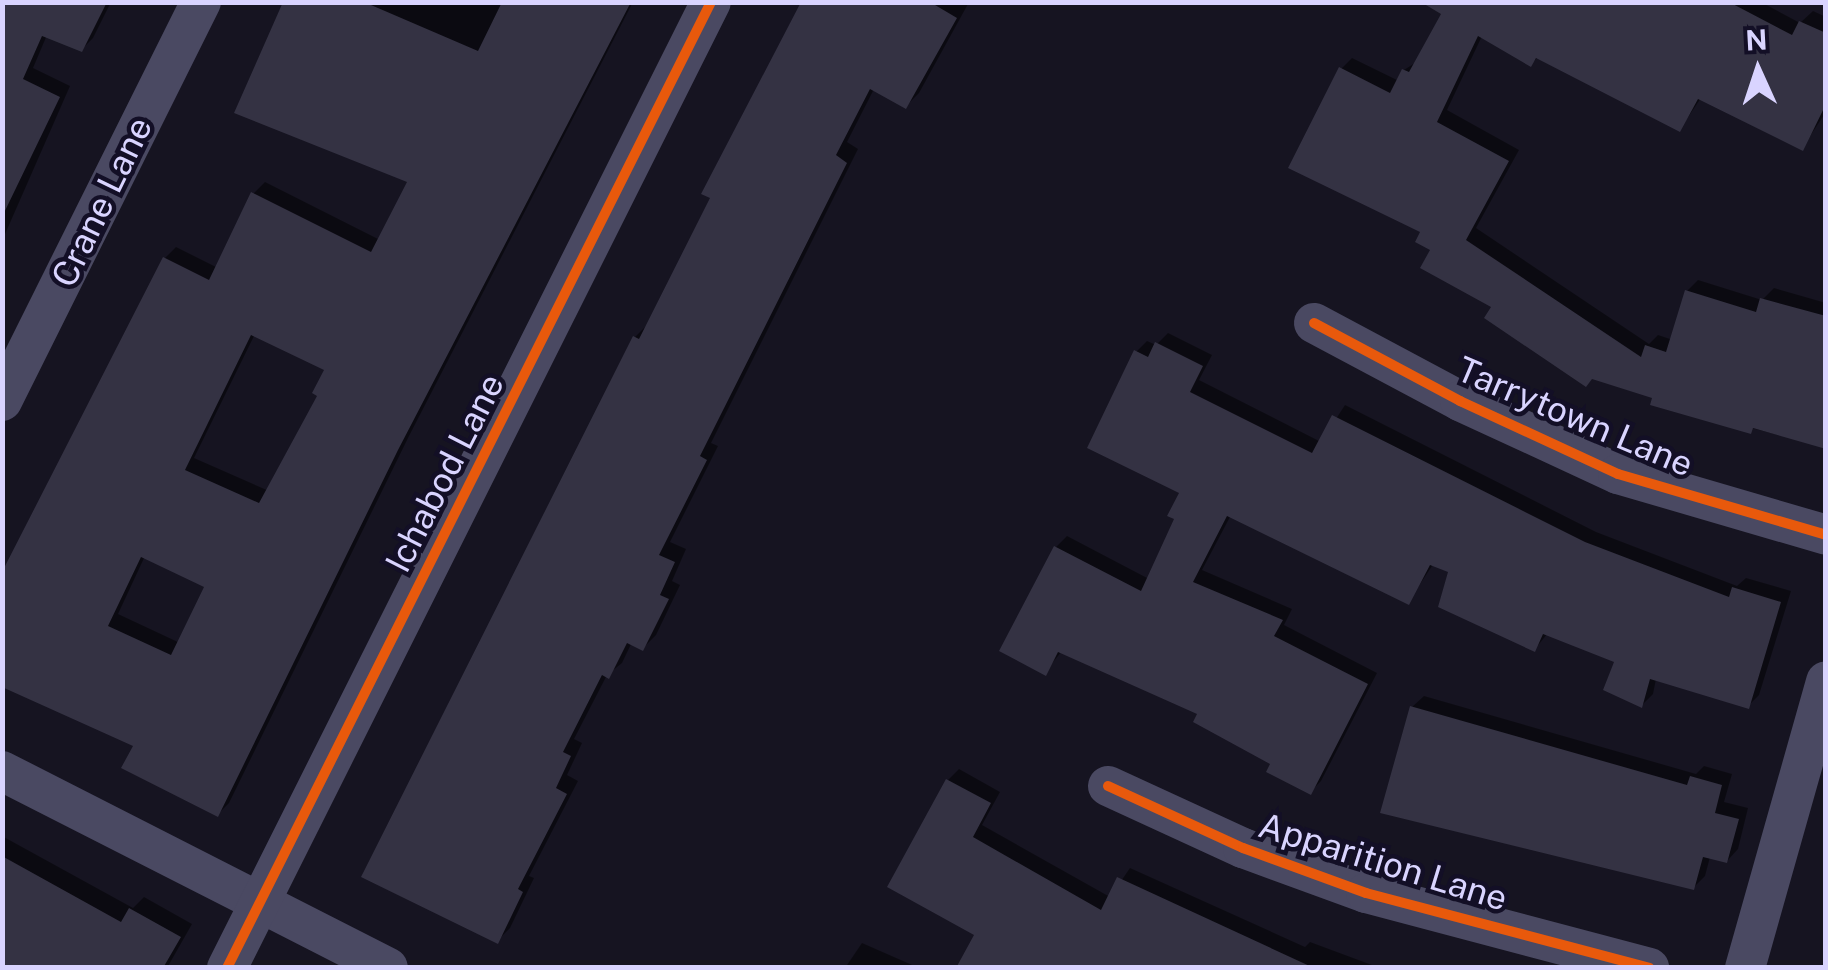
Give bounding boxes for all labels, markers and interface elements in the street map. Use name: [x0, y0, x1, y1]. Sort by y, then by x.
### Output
north arrow: [1708, 20, 1808, 120]
text: N: [1745, 22, 1768, 57]
street label: Crane Lane: [43, 110, 161, 294]
street label: Tarrytown Lane: [1451, 348, 1699, 486]
street label: Ichabod Lane: [377, 367, 513, 579]
street label: Apparition Lane: [1254, 804, 1512, 920]

